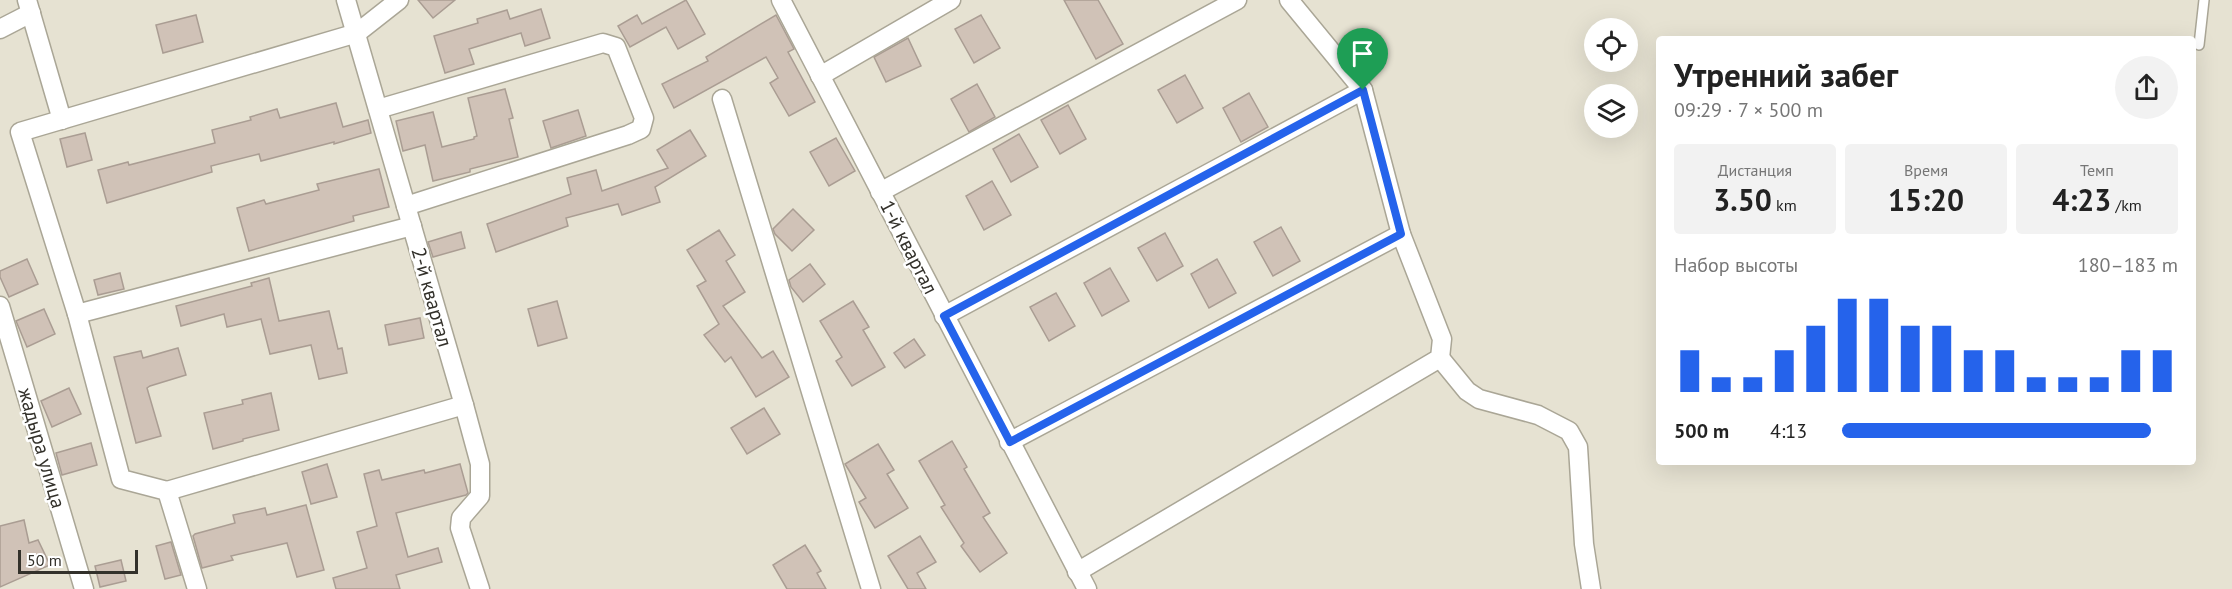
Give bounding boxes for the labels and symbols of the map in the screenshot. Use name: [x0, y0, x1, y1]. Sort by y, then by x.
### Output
pin: [1337, 28, 1388, 90]
street label: 1-й квартал: [874, 196, 944, 298]
street label: 2-й квартал: [405, 244, 459, 350]
street label: жадыра улица: [12, 385, 72, 511]
scale bar: [18, 547, 138, 574]

